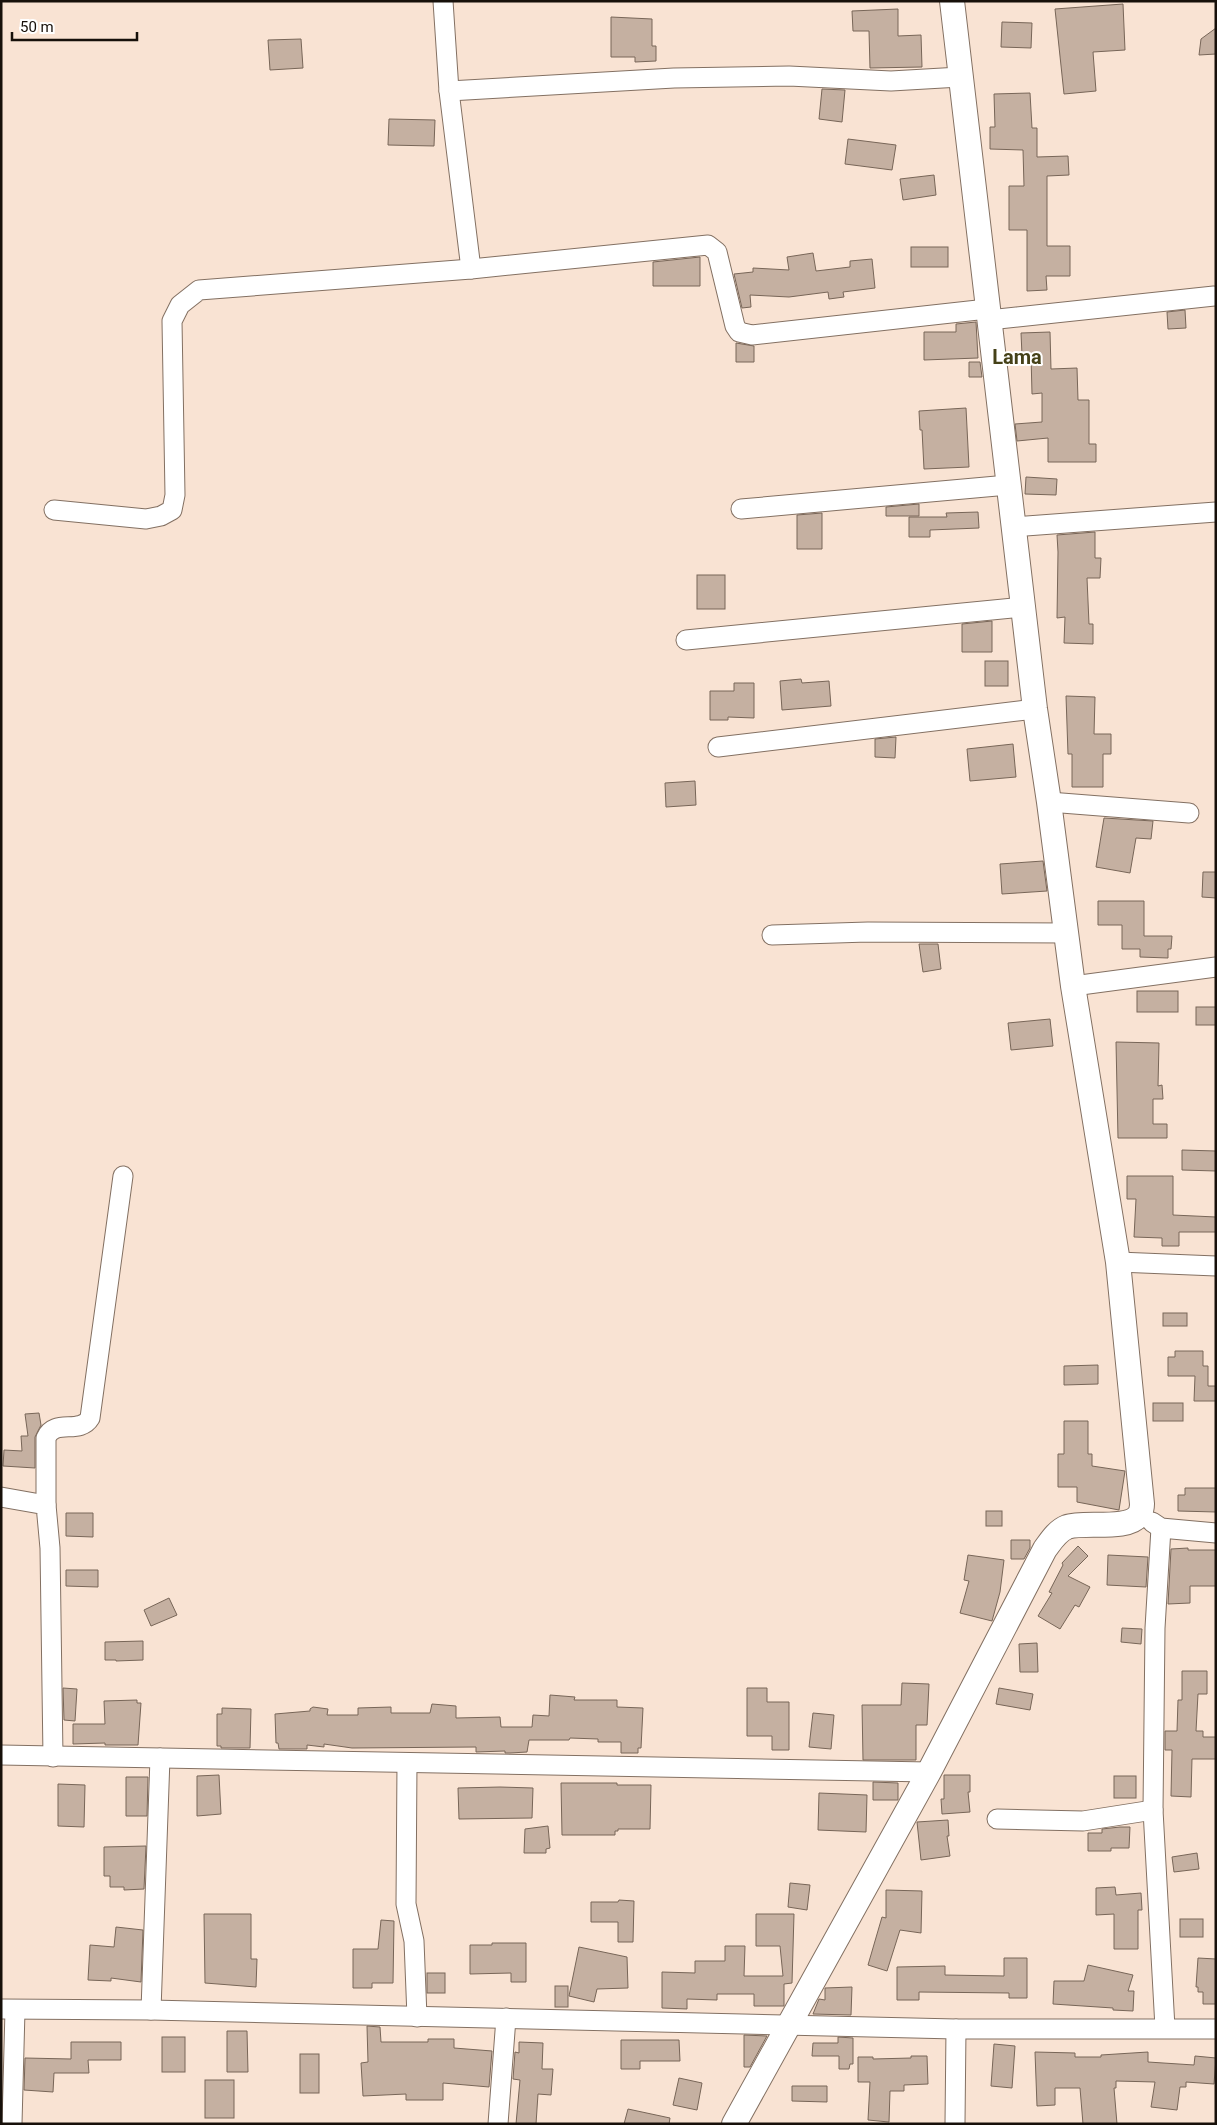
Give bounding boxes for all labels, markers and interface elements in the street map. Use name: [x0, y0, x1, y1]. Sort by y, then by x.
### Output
scale bar: [12, 10, 138, 42]
text: 50 m: [20, 18, 54, 36]
district label: Lama: [992, 345, 1042, 369]

